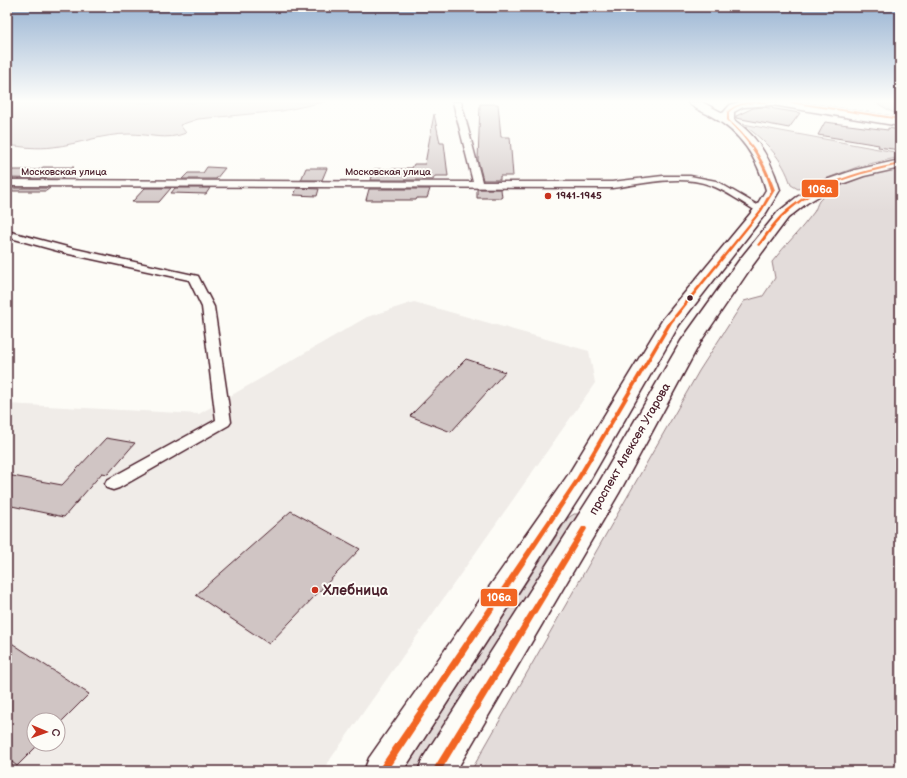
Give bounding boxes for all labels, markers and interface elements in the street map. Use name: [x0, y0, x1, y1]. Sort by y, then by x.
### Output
street label: Московская улица: [21, 166, 107, 178]
street label: Московская улица: [345, 166, 431, 178]
line badge: 106а: [801, 179, 839, 198]
text: 106а: [808, 183, 833, 196]
place label: 1941-1945: [556, 190, 602, 202]
marker: 1941-1945: [543, 191, 553, 201]
unlabelled marker: [685, 293, 695, 303]
street label: проспект Алексея Угарова: [586, 380, 674, 518]
place label: Хлебница: [322, 582, 389, 599]
marker: Хлебница: [310, 585, 320, 595]
line badge: 106а: [480, 588, 518, 607]
text: 106а: [487, 591, 512, 604]
north arrow: [26, 712, 66, 752]
text: С: [49, 728, 62, 737]

